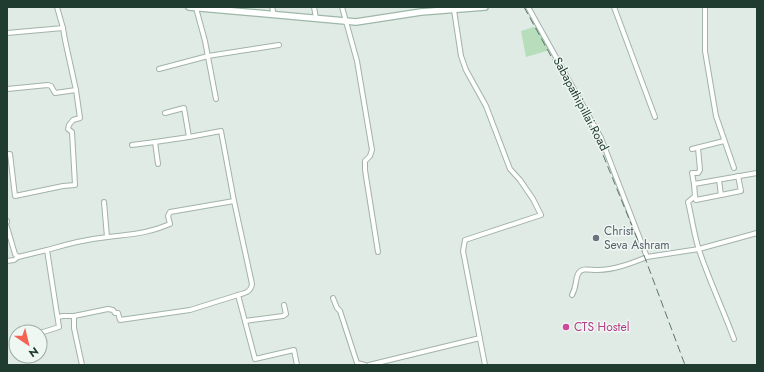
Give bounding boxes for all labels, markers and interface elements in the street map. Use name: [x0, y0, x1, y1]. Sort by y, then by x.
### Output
street label: Sabapathipillai Road: [549, 54, 613, 154]
place label: Christ Seva Ashram: [604, 222, 670, 254]
marker: Christ Seva Ashram: [591, 233, 601, 243]
place label: CTS Hostel: [574, 318, 629, 336]
marker: CTS Hostel: [561, 322, 571, 332]
north arrow: [8, 324, 48, 364]
text: N: [26, 343, 42, 361]

